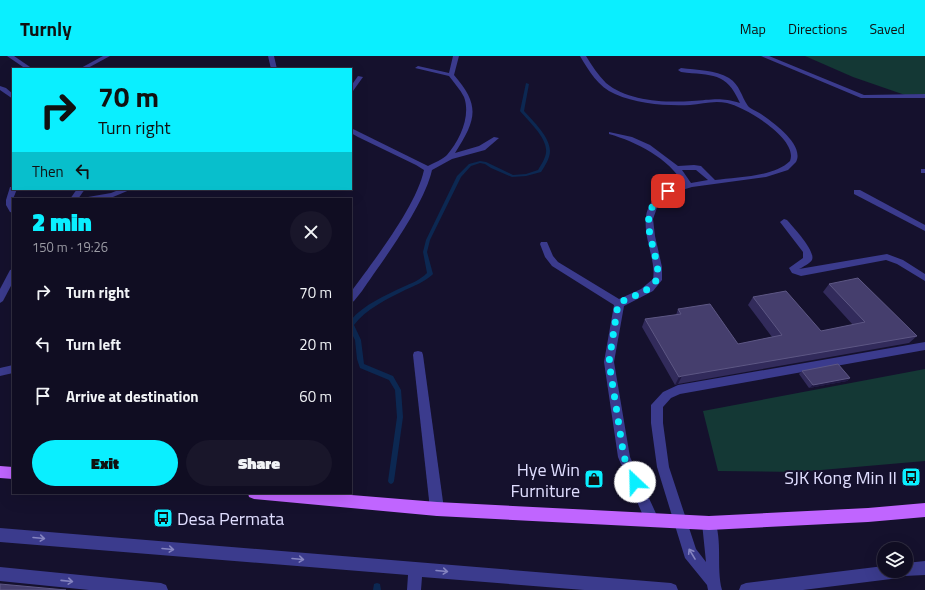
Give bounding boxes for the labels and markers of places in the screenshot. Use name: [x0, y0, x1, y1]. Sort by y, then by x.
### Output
pin: [651, 174, 685, 208]
place label: Hye Win Furniture: [510, 456, 580, 504]
place label: SJK Kong Min II: [784, 464, 897, 491]
bus stop icon: SJK Kong Min II: [900, 466, 922, 488]
shop icon: Hye Win Furniture: [583, 468, 605, 490]
place label: Desa Permata: [177, 505, 284, 532]
bus stop icon: Desa Permata: [152, 507, 174, 529]

